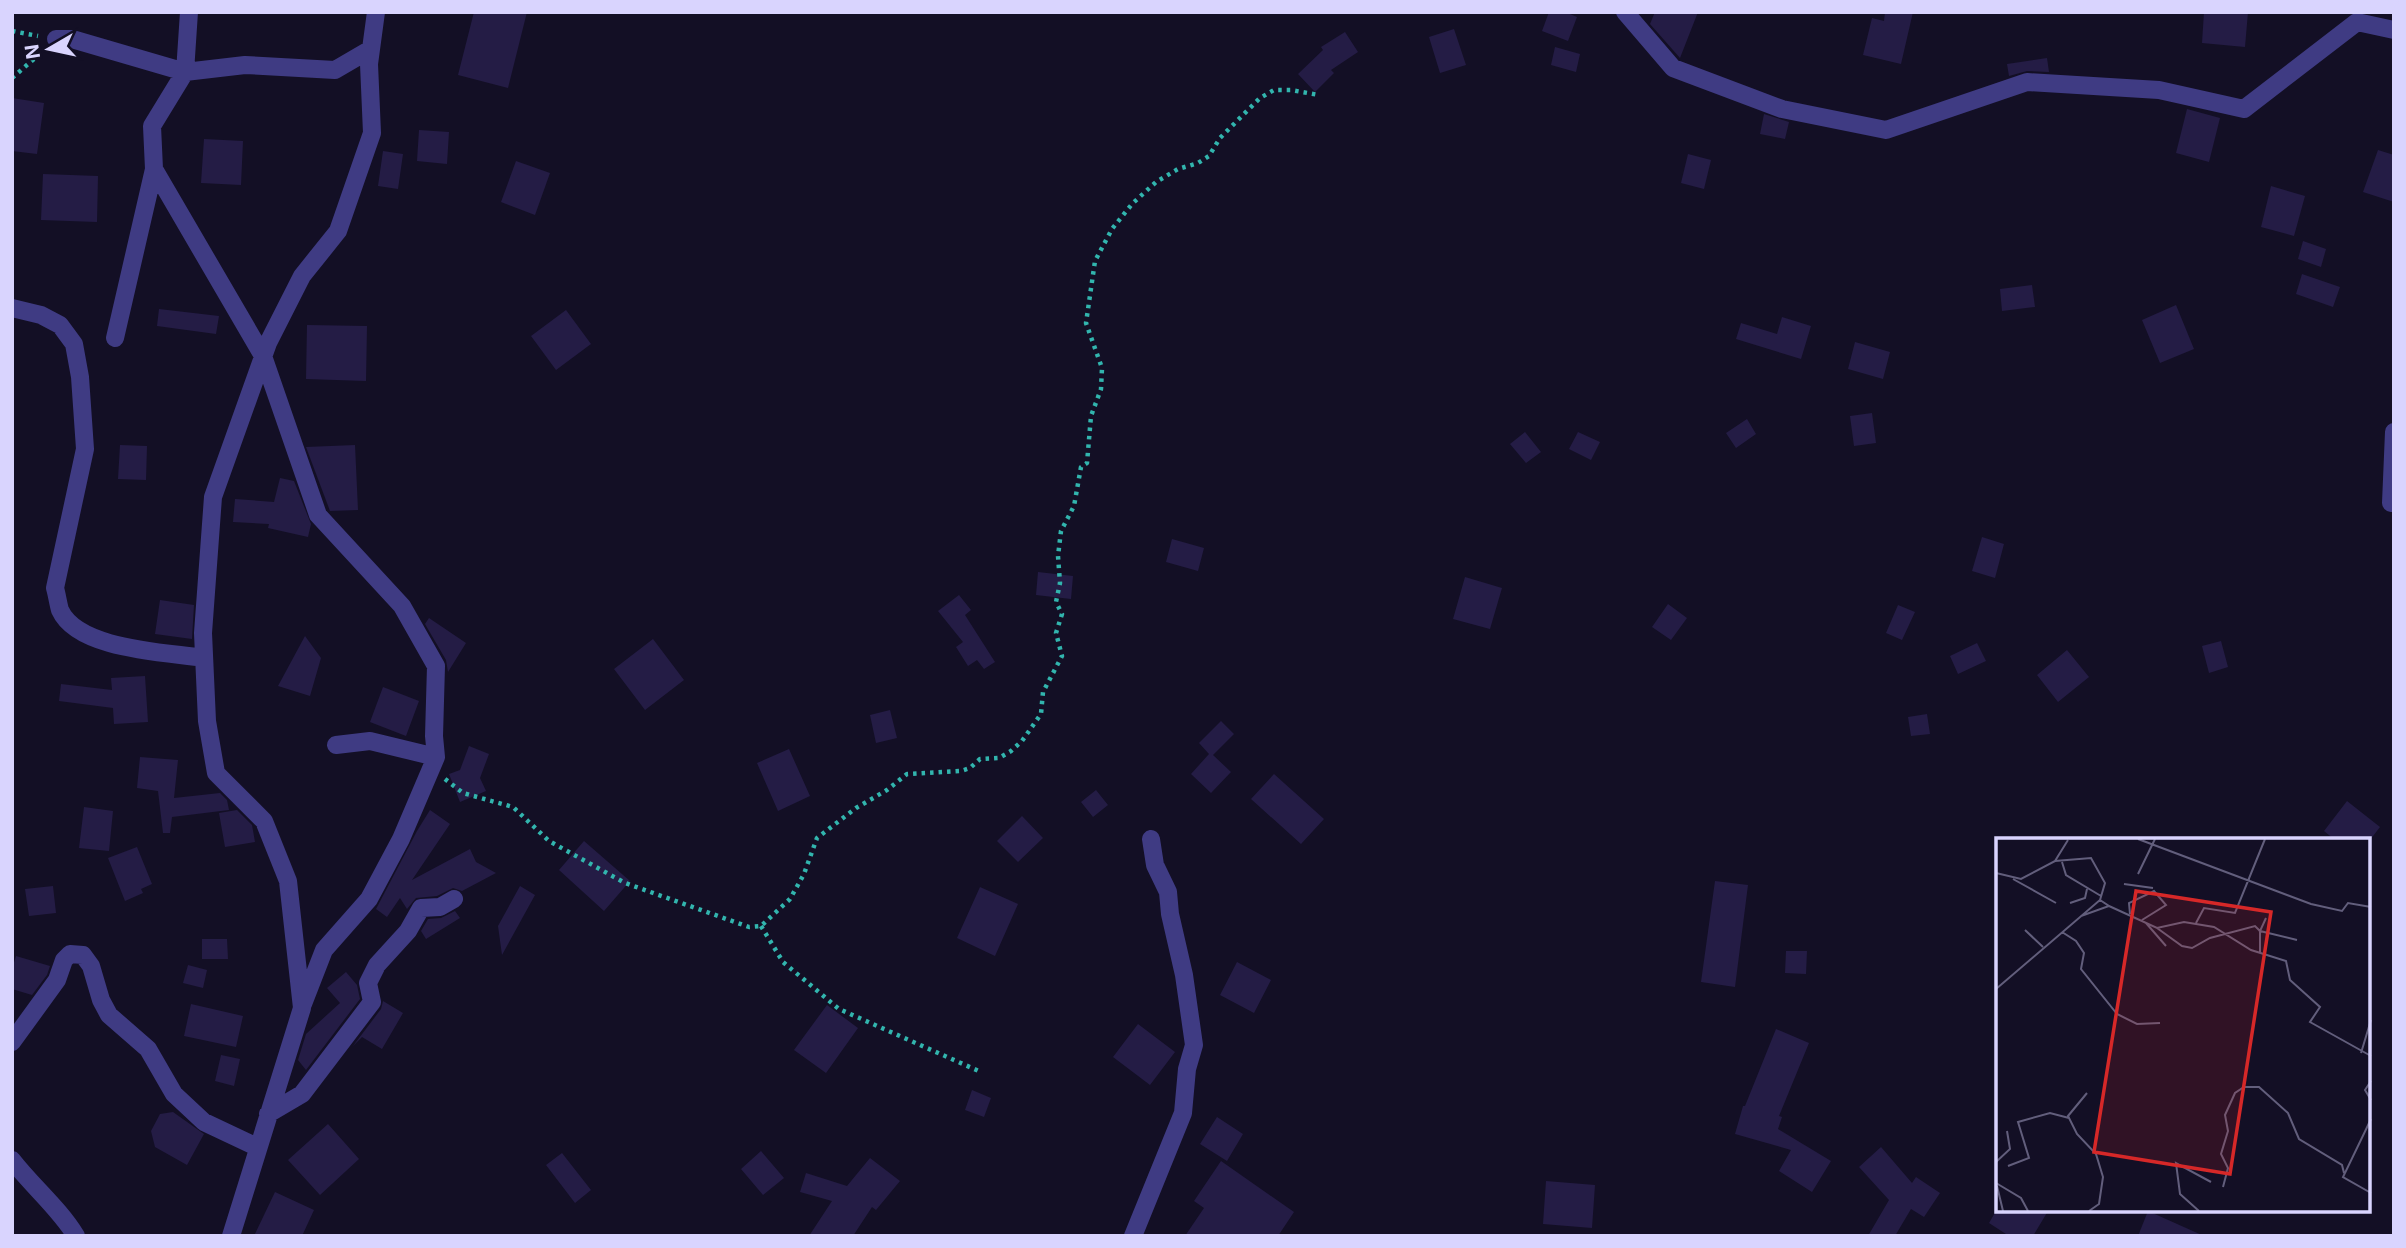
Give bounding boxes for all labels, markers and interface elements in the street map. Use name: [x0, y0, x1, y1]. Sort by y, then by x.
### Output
north arrow: [14, 14, 84, 84]
text: N: [20, 43, 45, 61]
inset map: [1996, 838, 2371, 1213]

